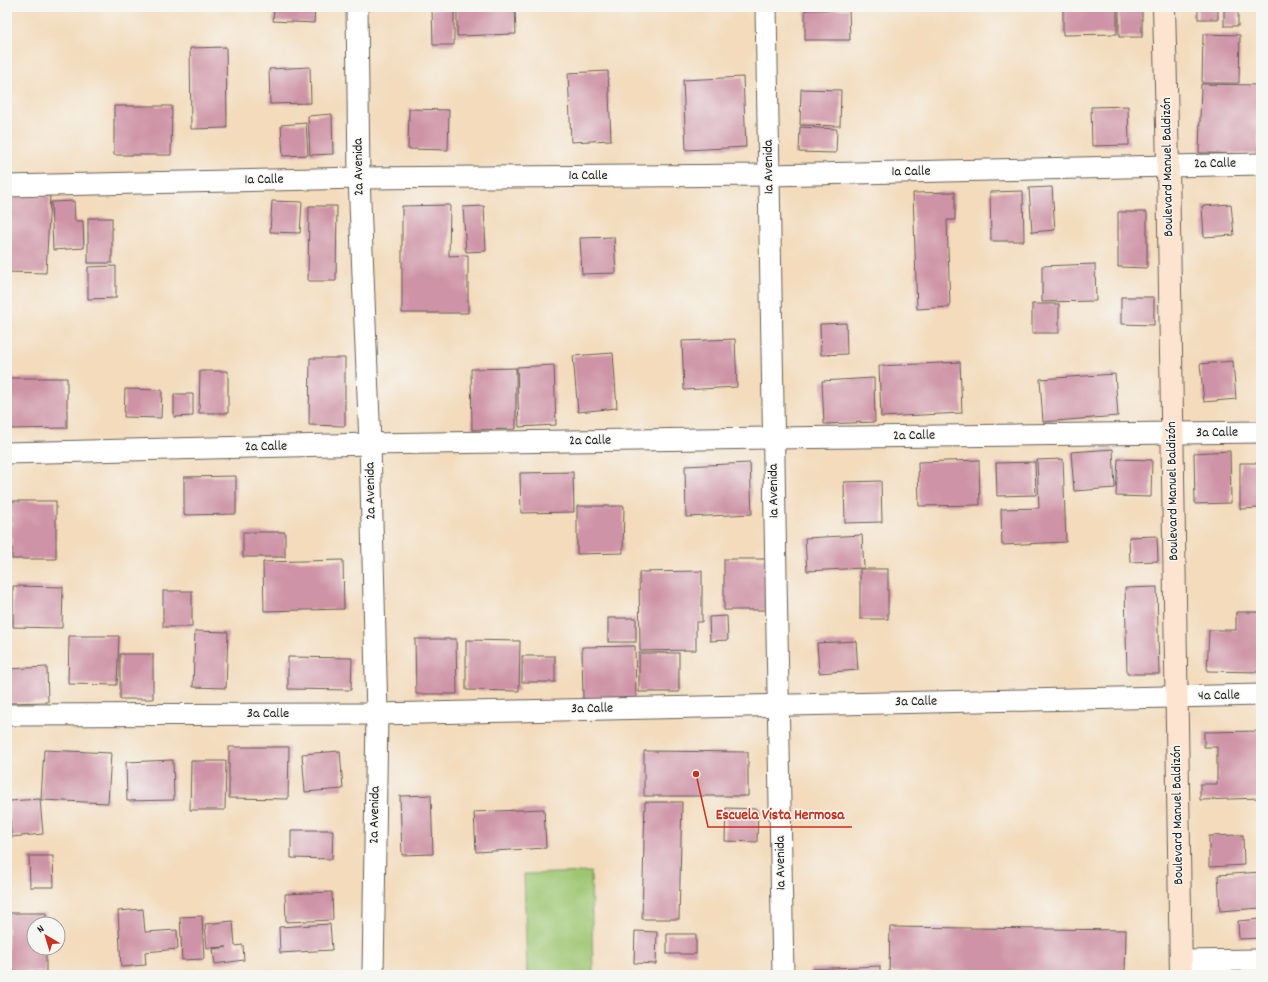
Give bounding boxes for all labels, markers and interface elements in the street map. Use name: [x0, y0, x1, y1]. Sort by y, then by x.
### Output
street label: Boulevard Manuel Baldizón: [1157, 97, 1179, 237]
street label: 2a Avenida: [348, 138, 370, 196]
street label: 1a Avenida: [759, 139, 779, 194]
street label: 2a Calle: [1194, 154, 1236, 174]
street label: 1a Calle: [891, 162, 931, 182]
street label: 1a Calle: [568, 166, 608, 186]
street label: 1a Calle: [244, 170, 284, 190]
street label: Boulevard Manuel Baldizón: [1162, 421, 1184, 561]
street label: 3a Calle: [1196, 423, 1238, 443]
street label: 2a Calle: [893, 426, 935, 446]
street label: 2a Calle: [569, 431, 611, 451]
street label: 2a Calle: [245, 437, 287, 457]
street label: 2a Avenida: [360, 462, 382, 520]
street label: 1a Avenida: [764, 463, 784, 518]
street label: 4a Calle: [1198, 686, 1240, 706]
street label: 3a Calle: [895, 692, 937, 712]
street label: 3a Calle: [571, 699, 613, 719]
street label: 3a Calle: [247, 704, 289, 724]
street label: Boulevard Manuel Baldizón: [1167, 745, 1189, 885]
street label: 2a Avenida: [364, 786, 386, 844]
callout: Escuela Vista Hermosa: [708, 800, 852, 827]
text: Escuela Vista Hermosa: [716, 805, 845, 827]
street label: 1a Avenida: [771, 835, 791, 890]
north arrow: [26, 916, 66, 956]
text: N: [34, 921, 49, 938]

